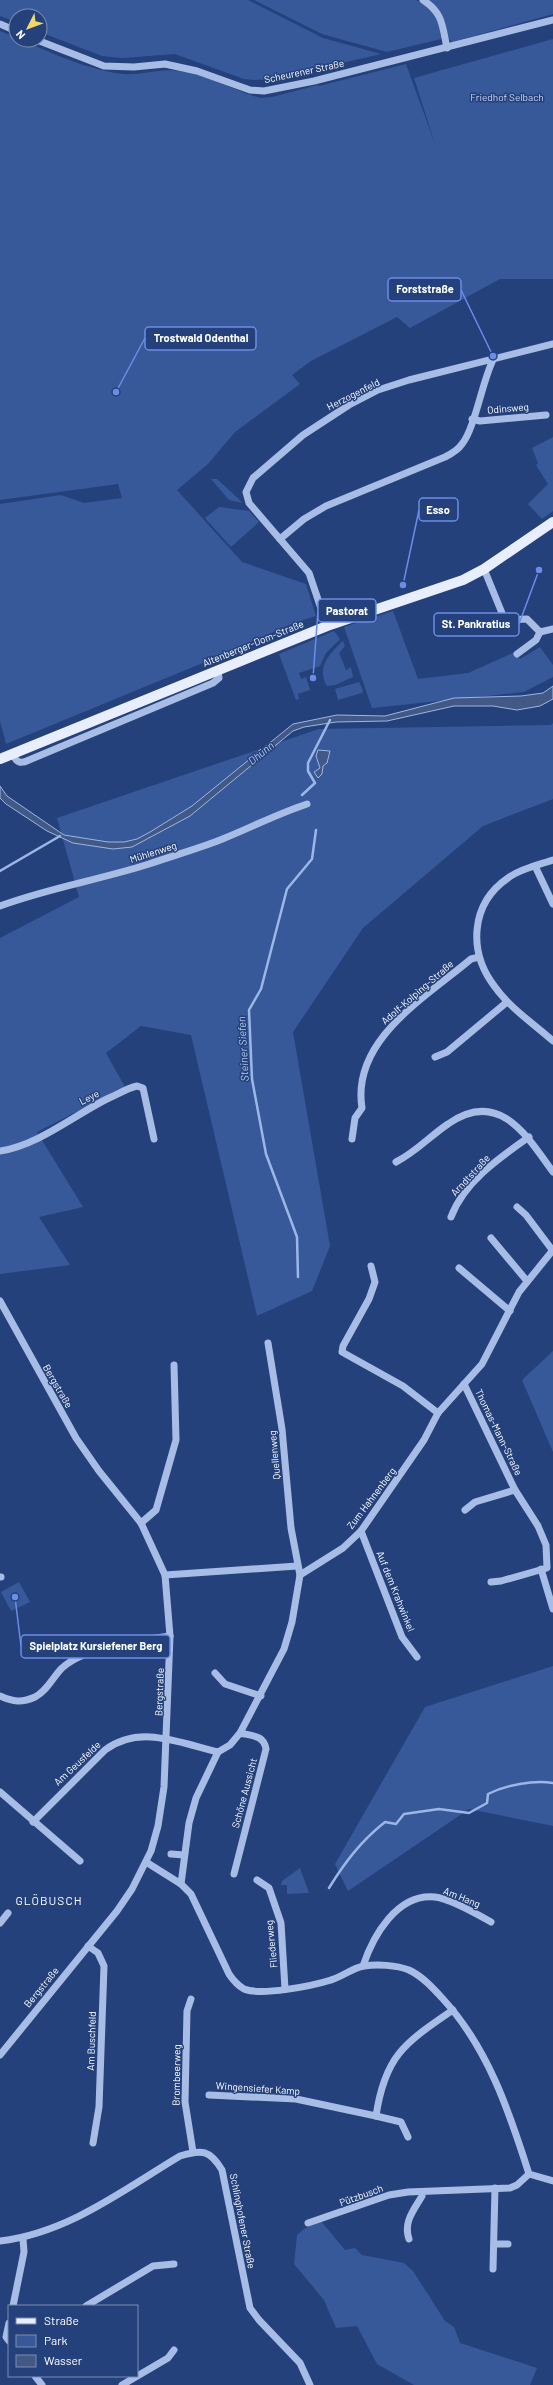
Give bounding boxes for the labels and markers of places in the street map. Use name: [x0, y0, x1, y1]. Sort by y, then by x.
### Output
callout: Forststraße: [388, 278, 461, 301]
callout: Trostwald Odenthal: [145, 327, 256, 350]
callout: Esso: [419, 498, 458, 521]
callout: Pastorat: [318, 599, 376, 622]
callout: St. Pankratius: [434, 613, 519, 636]
callout: Spielplatz Kursiefener Berg: [21, 1635, 170, 1658]

